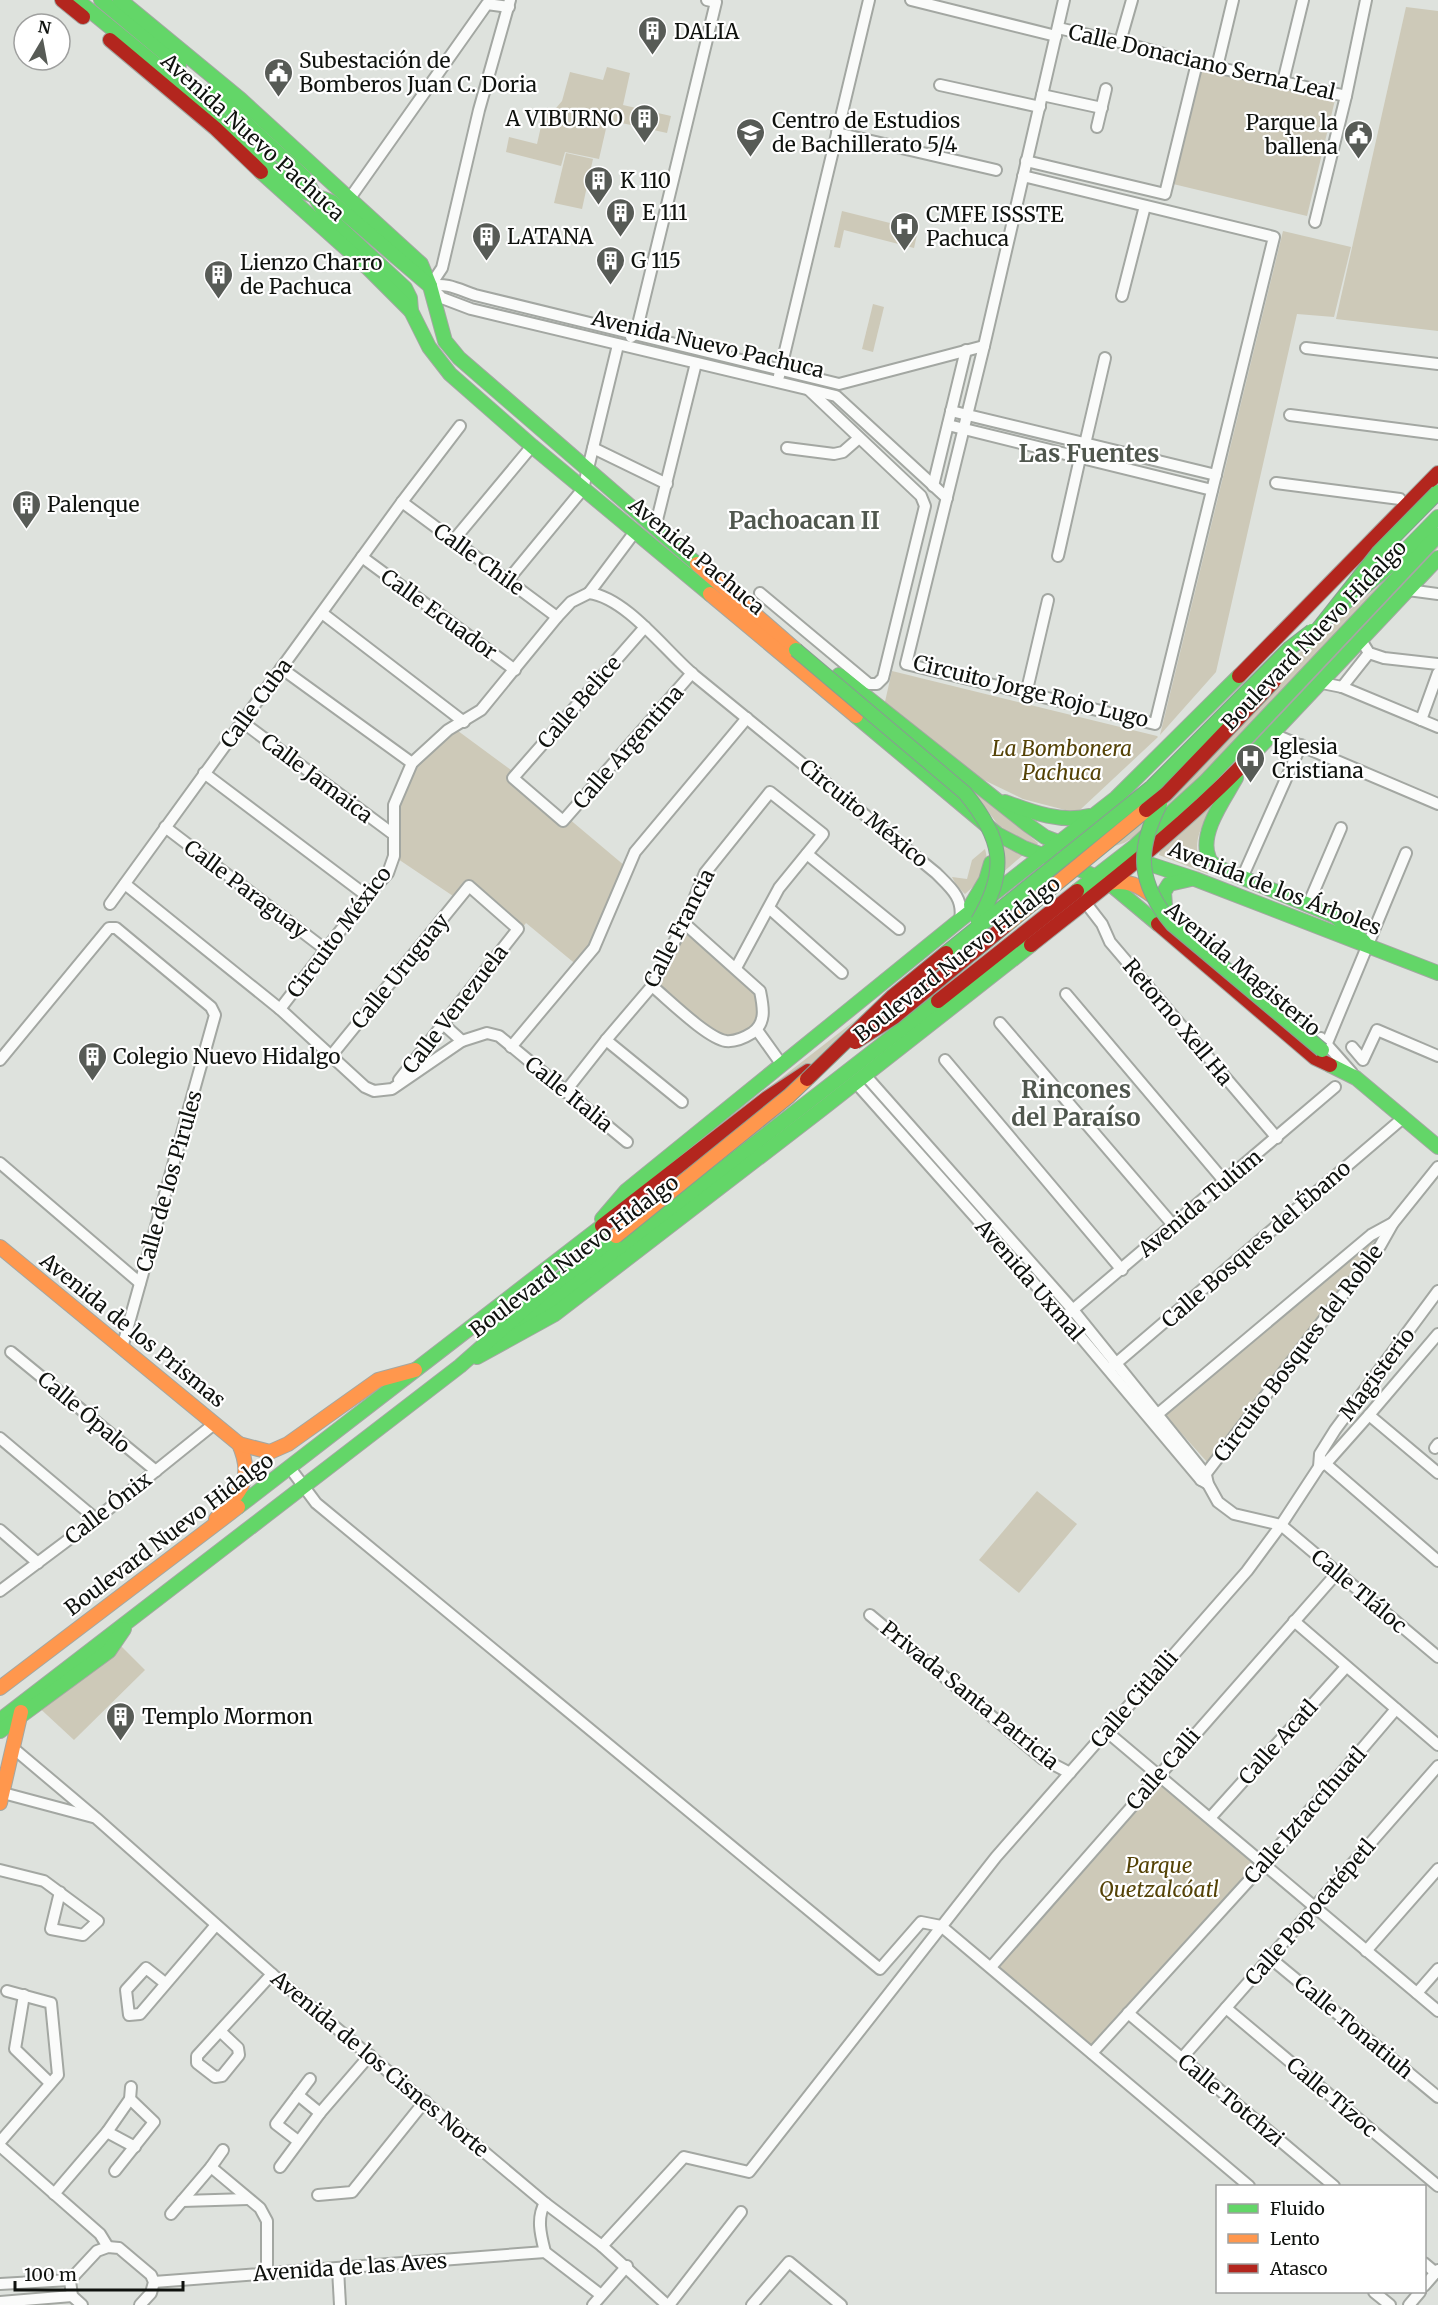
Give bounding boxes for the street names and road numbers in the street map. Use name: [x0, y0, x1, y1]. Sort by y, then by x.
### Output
street label: Calle Donaciano Serna Leal: [1066, 18, 1339, 106]
street label: Avenida Nuevo Pachuca: [155, 47, 350, 227]
street label: Avenida Nuevo Pachuca: [588, 304, 827, 384]
street label: Avenida Pachuca: [623, 491, 770, 621]
street label: Calle Chile: [428, 517, 530, 601]
street label: Boulevard Nuevo Hidalgo: [1216, 534, 1412, 736]
street label: Calle Ecuador: [376, 563, 502, 665]
street label: Circuito Jorge Rojo Lugo: [911, 649, 1151, 733]
street label: Calle Belice: [531, 650, 627, 754]
street label: Calle Cuba: [214, 653, 298, 753]
street label: Calle Argentina: [567, 679, 689, 815]
street label: Calle Jamaica: [256, 727, 378, 829]
street label: Circuito México: [794, 753, 934, 873]
street label: Calle Paraguay: [179, 834, 314, 945]
street label: Avenida de los Árboles: [1164, 834, 1386, 941]
street label: Circuito México: [281, 861, 397, 1003]
street label: Calle Francia: [638, 864, 720, 992]
street label: Boulevard Nuevo Hidalgo: [848, 870, 1066, 1048]
street label: Avenida Magisterio: [1159, 895, 1326, 1042]
street label: Calle Uruguay: [345, 907, 455, 1034]
street label: Calle Venezuela: [396, 939, 514, 1079]
street label: Retorno Xell Ha: [1117, 953, 1239, 1091]
street label: Calle Italia: [519, 1050, 619, 1138]
street label: Calle de los Pirules: [130, 1087, 208, 1275]
street label: Avenida Tulúm: [1132, 1143, 1268, 1263]
street label: Calle Bosques del Ébano: [1155, 1154, 1356, 1334]
street label: Boulevard Nuevo Hidalgo: [464, 1169, 684, 1343]
street label: Avenida Uxmal: [969, 1213, 1091, 1347]
street label: Circuito Bosques del Roble: [1207, 1239, 1389, 1467]
street label: Avenida de los Prismas: [34, 1246, 231, 1413]
street label: Magisterio: [1333, 1322, 1421, 1426]
street label: Calle Ópalo: [32, 1365, 136, 1459]
street label: Boulevard Nuevo Hidalgo: [59, 1447, 279, 1621]
street label: Calle Ónix: [59, 1465, 157, 1550]
street label: Calle Tláloc: [1306, 1543, 1412, 1639]
street label: Privada Santa Patricia: [876, 1615, 1064, 1775]
street label: Calle Citlalli: [1084, 1645, 1184, 1753]
street label: Calle Acatl: [1233, 1693, 1324, 1790]
street label: Calle Calli: [1120, 1723, 1206, 1815]
street label: Calle Iztaccíhuatl: [1238, 1740, 1372, 1889]
street label: Calle Popocatépetl: [1239, 1833, 1381, 1991]
street label: Avenida de los Cisnes Norte: [265, 1964, 494, 2163]
street label: Calle Tonatiuh: [1289, 1969, 1419, 2085]
street label: Calle Totchzi: [1172, 2048, 1290, 2152]
street label: Calle Tízoc: [1281, 2051, 1383, 2143]
street label: Avenida de las Aves: [251, 2247, 448, 2287]

